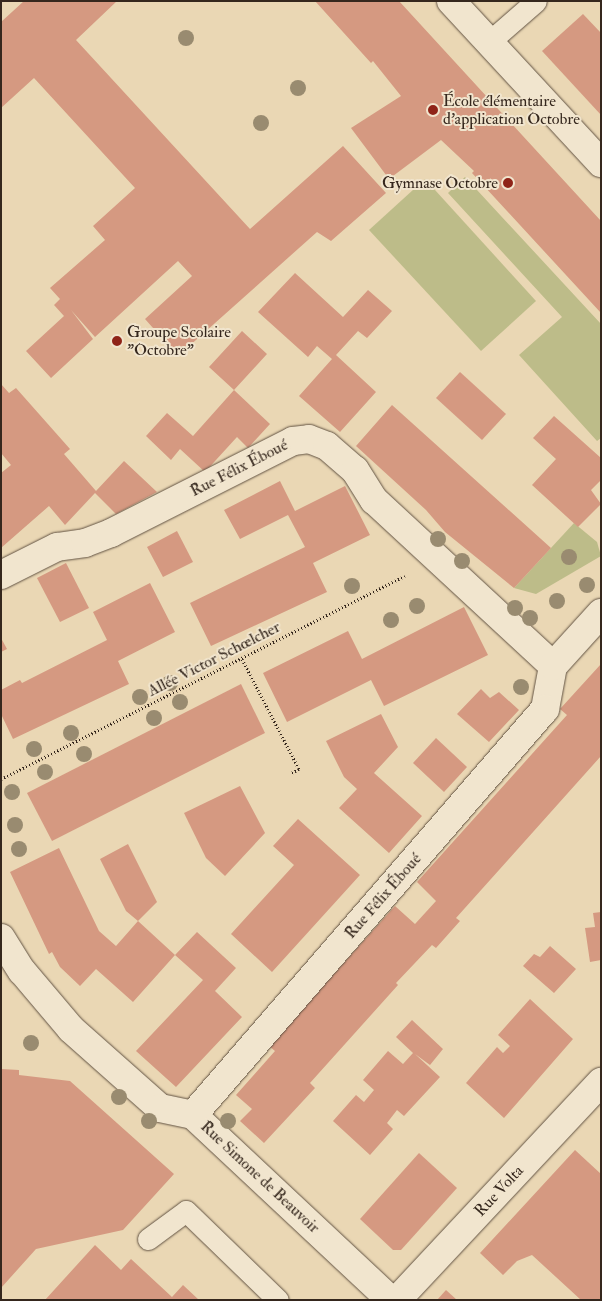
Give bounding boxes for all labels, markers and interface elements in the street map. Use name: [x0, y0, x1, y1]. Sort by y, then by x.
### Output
place label: École élémentaire d'application Octobre: [443, 91, 580, 129]
marker: École élémentaire d'application Octobre: [427, 104, 439, 116]
place label: Gymnase Octobre: [382, 173, 498, 193]
marker: Gymnase Octobre: [502, 177, 514, 189]
place label: Groupe Scolaire "Octobre": [127, 322, 231, 360]
marker: Groupe Scolaire "Octobre": [111, 335, 123, 347]
street label: Rue Félix Éboué: [187, 435, 291, 501]
street label: Allée Victor Schœlcher: [145, 617, 283, 701]
street label: Rue Félix Éboué: [341, 849, 425, 943]
street label: Rue Simone de Beauvoir: [197, 1117, 323, 1237]
street label: Rue Volta: [470, 1161, 528, 1221]

